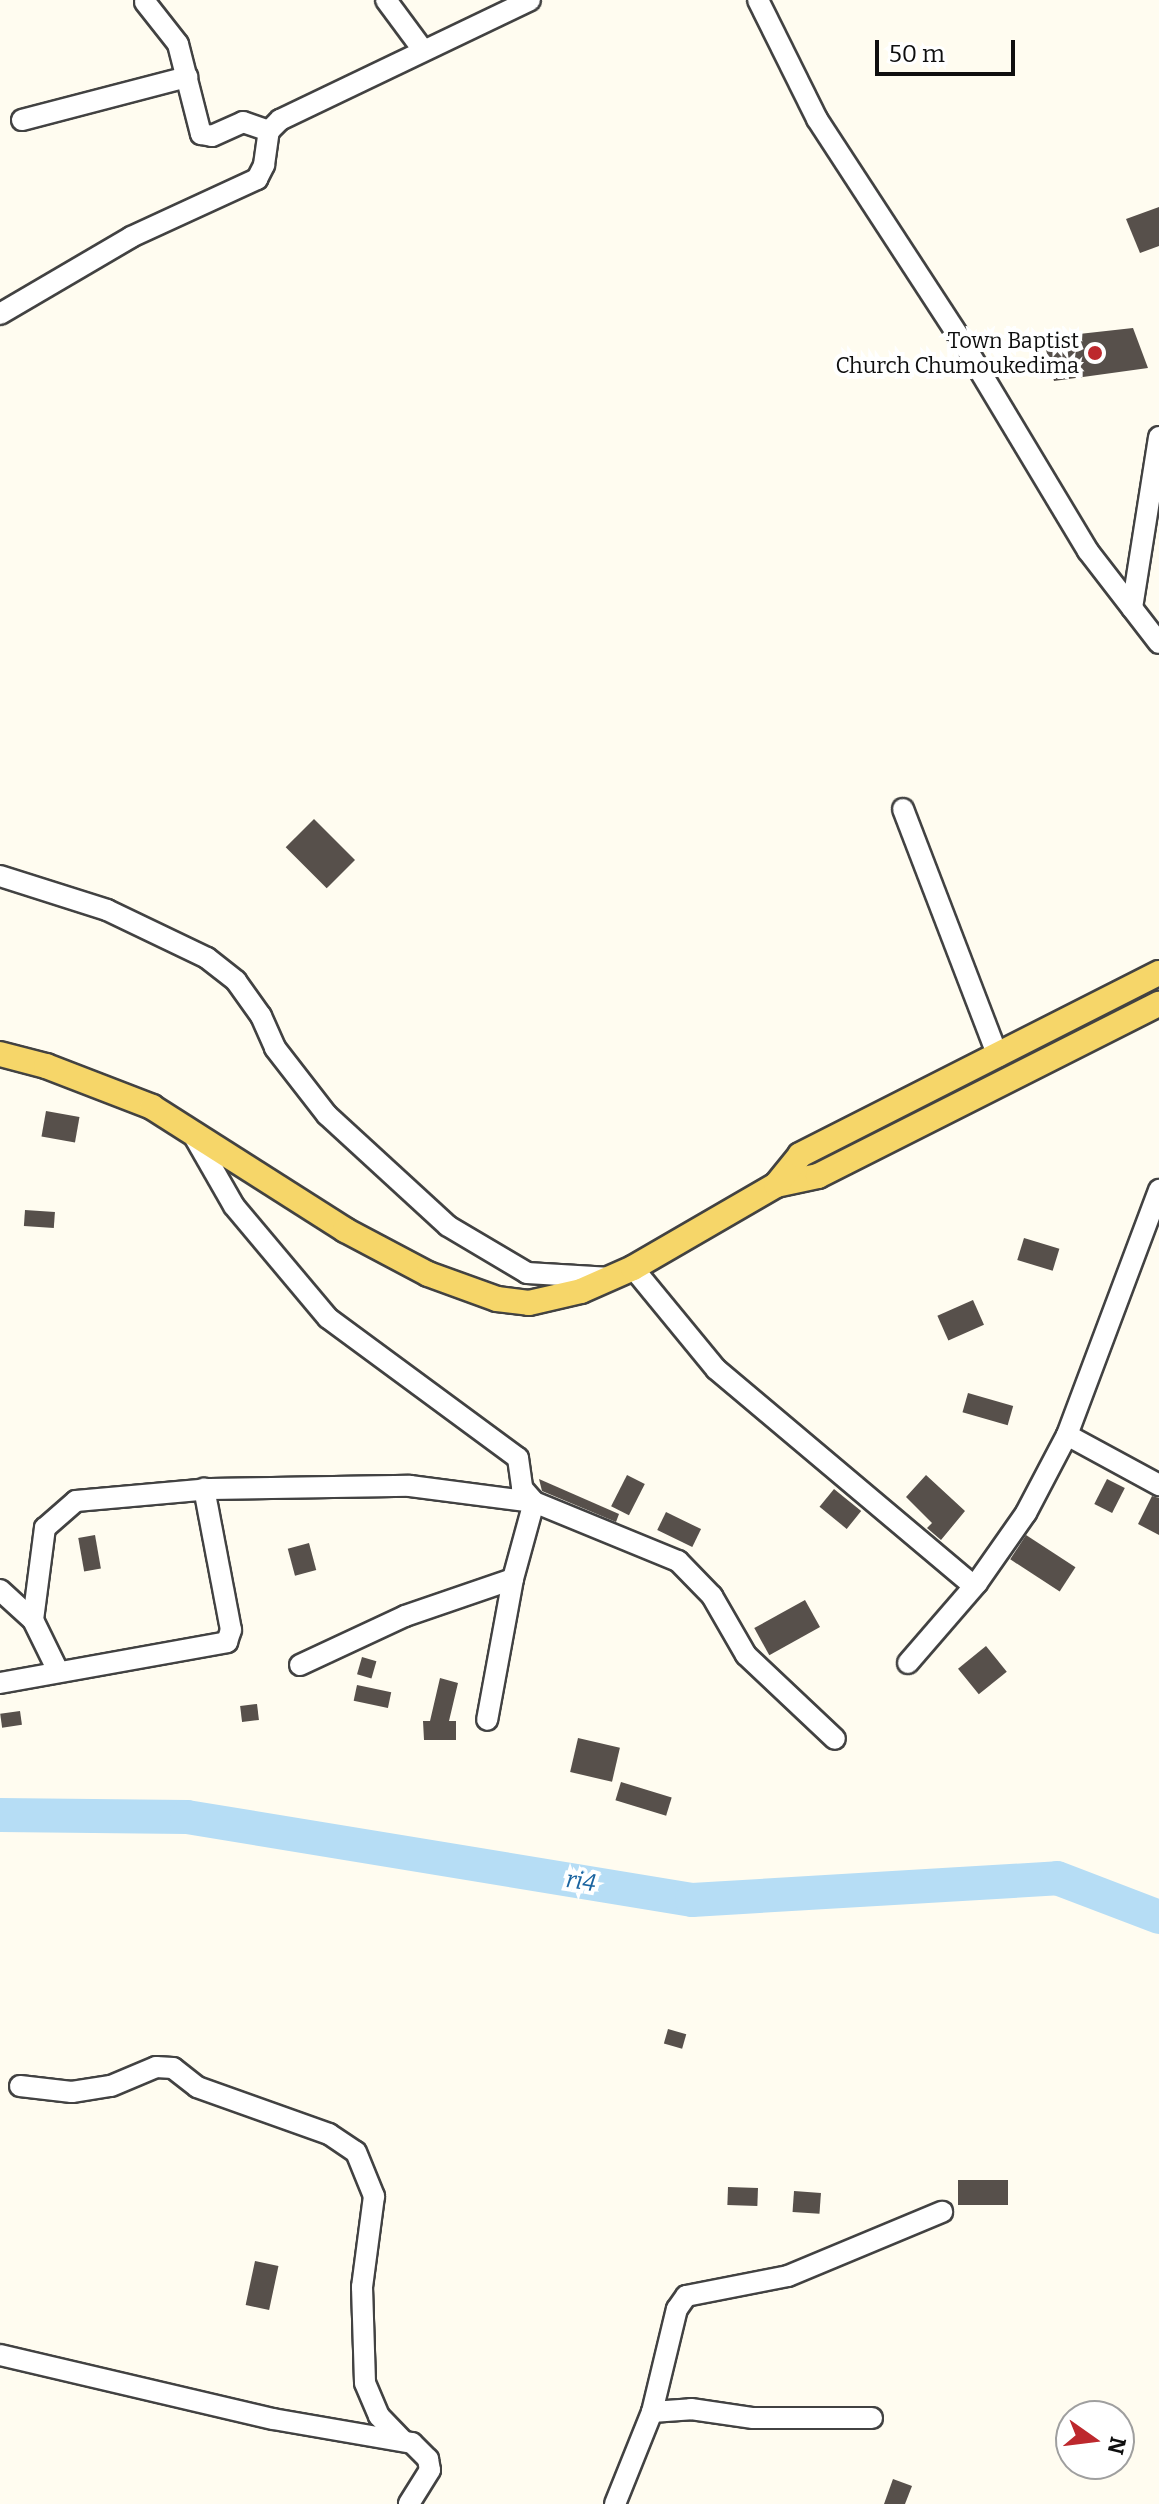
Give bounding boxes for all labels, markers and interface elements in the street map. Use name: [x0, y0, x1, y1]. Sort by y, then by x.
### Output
scale bar: [879, 24, 1019, 74]
text: 50 m: [889, 40, 945, 68]
place label: Town Baptist Church Chumoukedima: [835, 327, 1079, 378]
marker: Town Baptist Church Chumoukedima: [1086, 344, 1104, 362]
water label: ri4: [564, 1865, 598, 1899]
north arrow: [1055, 2400, 1135, 2480]
text: N: [1102, 2434, 1132, 2457]

